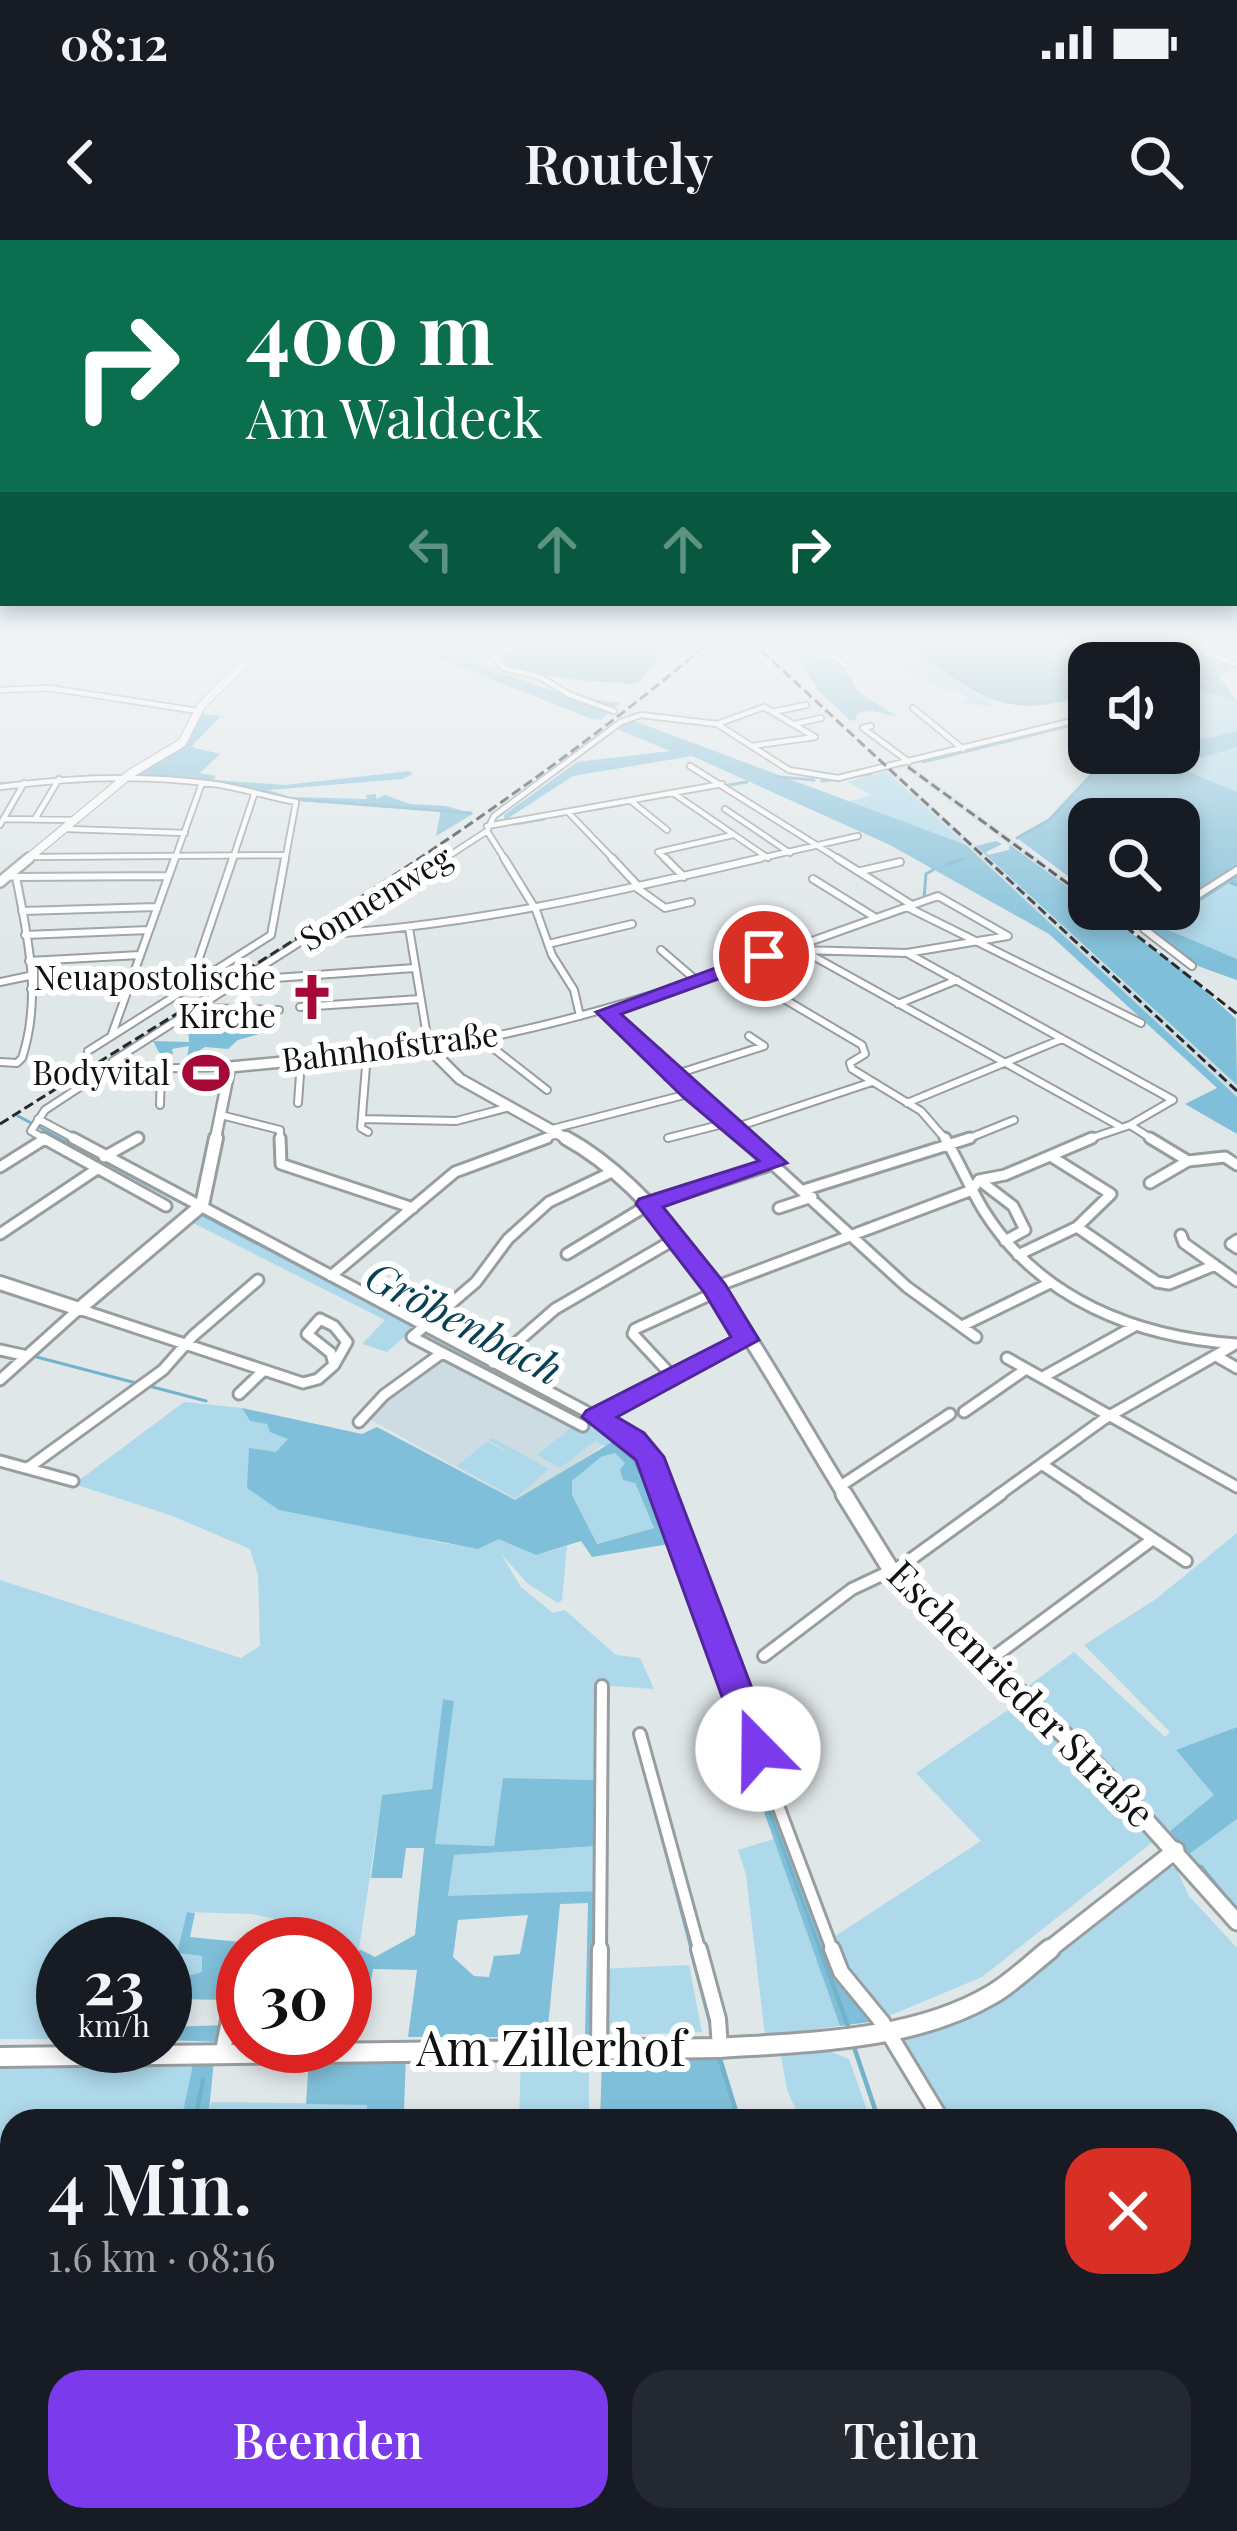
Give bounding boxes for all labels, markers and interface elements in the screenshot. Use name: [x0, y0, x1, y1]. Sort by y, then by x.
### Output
text: 08:12: [60, 12, 168, 72]
text: Routely: [524, 126, 713, 198]
icon: back: [48, 129, 114, 195]
icon: search: [1123, 129, 1189, 195]
text: 400 m: [246, 274, 494, 386]
icon: right: [48, 288, 204, 444]
text: Am Waldeck: [246, 381, 542, 453]
icon: left: [398, 516, 464, 582]
icon: ahead: [524, 516, 590, 582]
icon: ahead: [650, 516, 716, 582]
icon: right: [776, 516, 842, 582]
map controls: [1068, 642, 1200, 930]
button: sound: [1068, 642, 1200, 774]
button: search: [1068, 798, 1200, 930]
street label: Sonnenweg: [290, 833, 460, 959]
pin: [713, 905, 815, 1007]
icon: arrive: [731, 923, 797, 989]
place label: Neuapostolische Kirche: [34, 954, 276, 1036]
church icon: Neuapostolische Kirche: [287, 972, 337, 1022]
street label: Bahnhofstraße: [279, 1010, 501, 1080]
sports icon: Bodyvital: [181, 1048, 231, 1098]
place label: Bodyvital: [32, 1049, 170, 1093]
water label: Gröbenbach: [357, 1246, 573, 1396]
street label: Eschenrieder Straße: [878, 1548, 1167, 1837]
position arrow: [695, 1686, 821, 1812]
speed limit sign: 30: [216, 1917, 372, 2073]
text: 23: [84, 1940, 144, 2020]
text: km/h: [78, 2005, 150, 2045]
street label: Am Zillerhof: [415, 2014, 689, 2078]
text: 4 Min.: [48, 2137, 252, 2233]
button: close: [1065, 2148, 1191, 2274]
text: 1.6 km · 08:16: [48, 2230, 275, 2282]
button: Beenden: [48, 2370, 608, 2508]
button: Teilen: [632, 2370, 1191, 2508]

